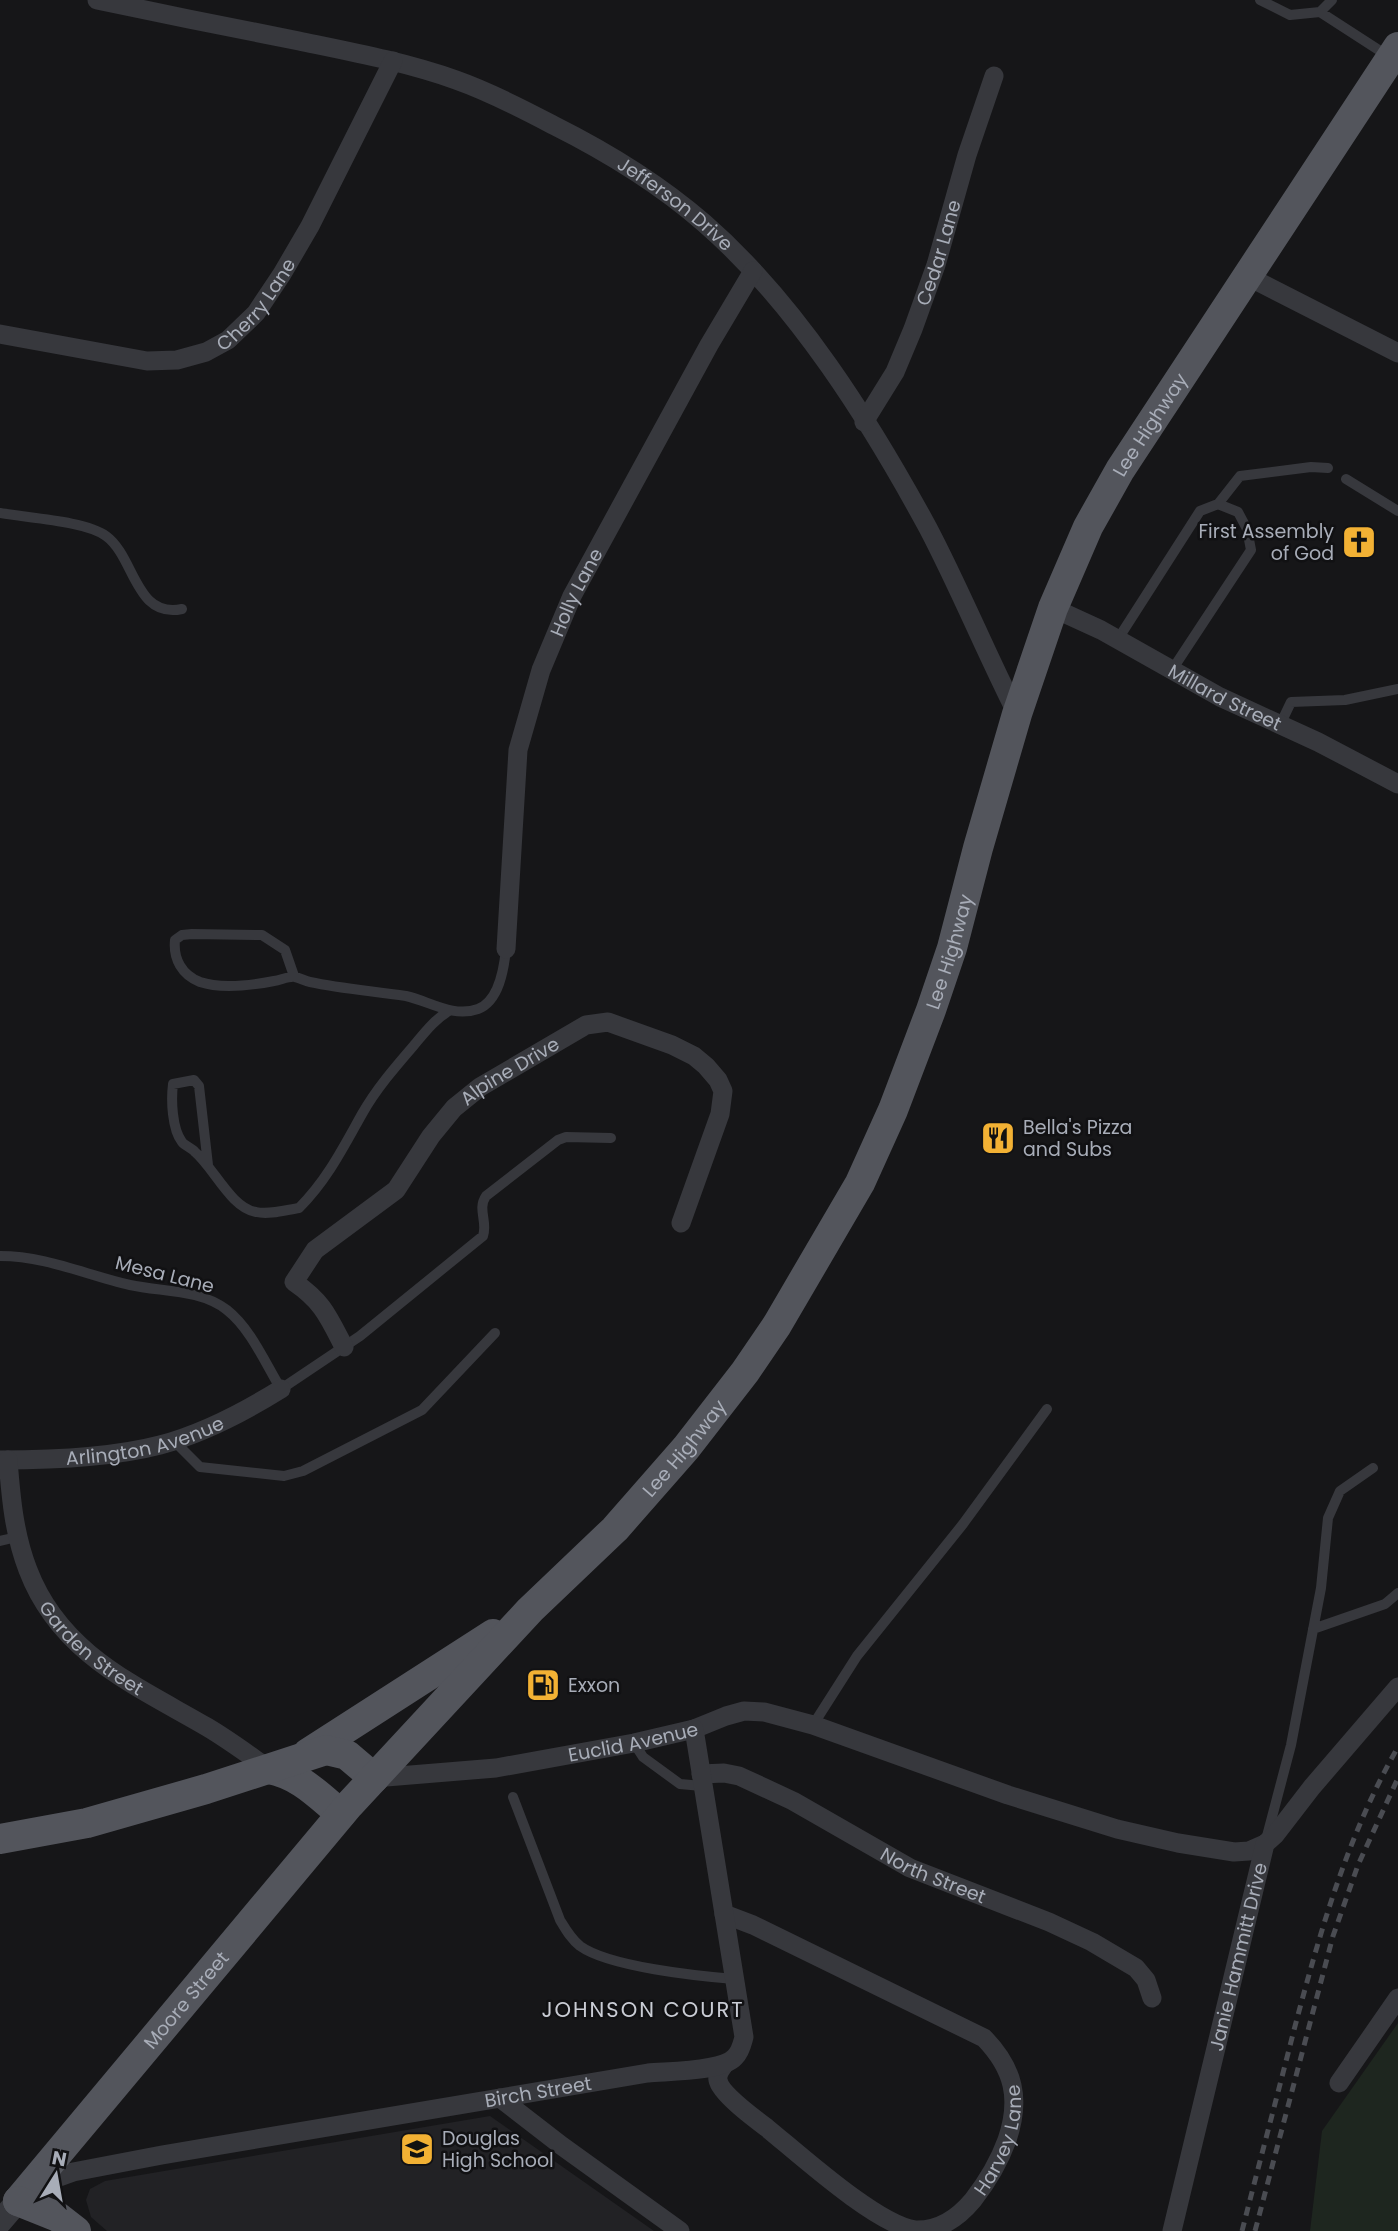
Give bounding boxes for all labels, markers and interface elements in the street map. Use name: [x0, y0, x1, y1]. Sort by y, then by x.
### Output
street label: Jefferson Drive: [612, 151, 739, 257]
street label: Cedar Lane: [910, 197, 968, 309]
street label: Cherry Lane: [212, 253, 302, 358]
street label: Lee Highway: [1106, 368, 1194, 481]
place label: First Assembly of God: [1199, 518, 1334, 567]
church icon: First Assembly of God: [1340, 523, 1378, 561]
street label: Holly Lane: [544, 543, 610, 641]
street label: Millard Street: [1163, 658, 1286, 738]
street label: Lee Highway: [919, 891, 979, 1013]
street label: Alpine Drive: [455, 1031, 564, 1112]
place label: Bella's Pizza and Subs: [1023, 1114, 1132, 1163]
restaurant icon: Bella's Pizza and Subs: [979, 1119, 1017, 1157]
street label: Mesa Lane: [113, 1249, 217, 1300]
street label: Lee Highway: [636, 1394, 733, 1503]
street label: Arlington Avenue: [65, 1410, 228, 1472]
street label: Garden Street: [32, 1596, 149, 1702]
fuel station icon: Exxon: [524, 1666, 562, 1704]
place label: Exxon: [568, 1672, 620, 1699]
street label: Euclid Avenue: [566, 1715, 701, 1769]
street label: North Street: [875, 1841, 990, 1910]
street label: Janie Hammitt Drive: [1203, 1860, 1274, 2054]
street label: Moore Street: [137, 1945, 235, 2055]
district label: JOHNSON COURT: [541, 1995, 745, 2024]
street label: Birch Street: [483, 2070, 594, 2114]
street label: Harvey Lane: [968, 2083, 1028, 2201]
place label: Douglas High School: [442, 2125, 554, 2174]
school or university icon: Douglas High School: [398, 2130, 436, 2168]
north arrow: [21, 2140, 91, 2210]
text: N: [50, 2144, 69, 2173]

